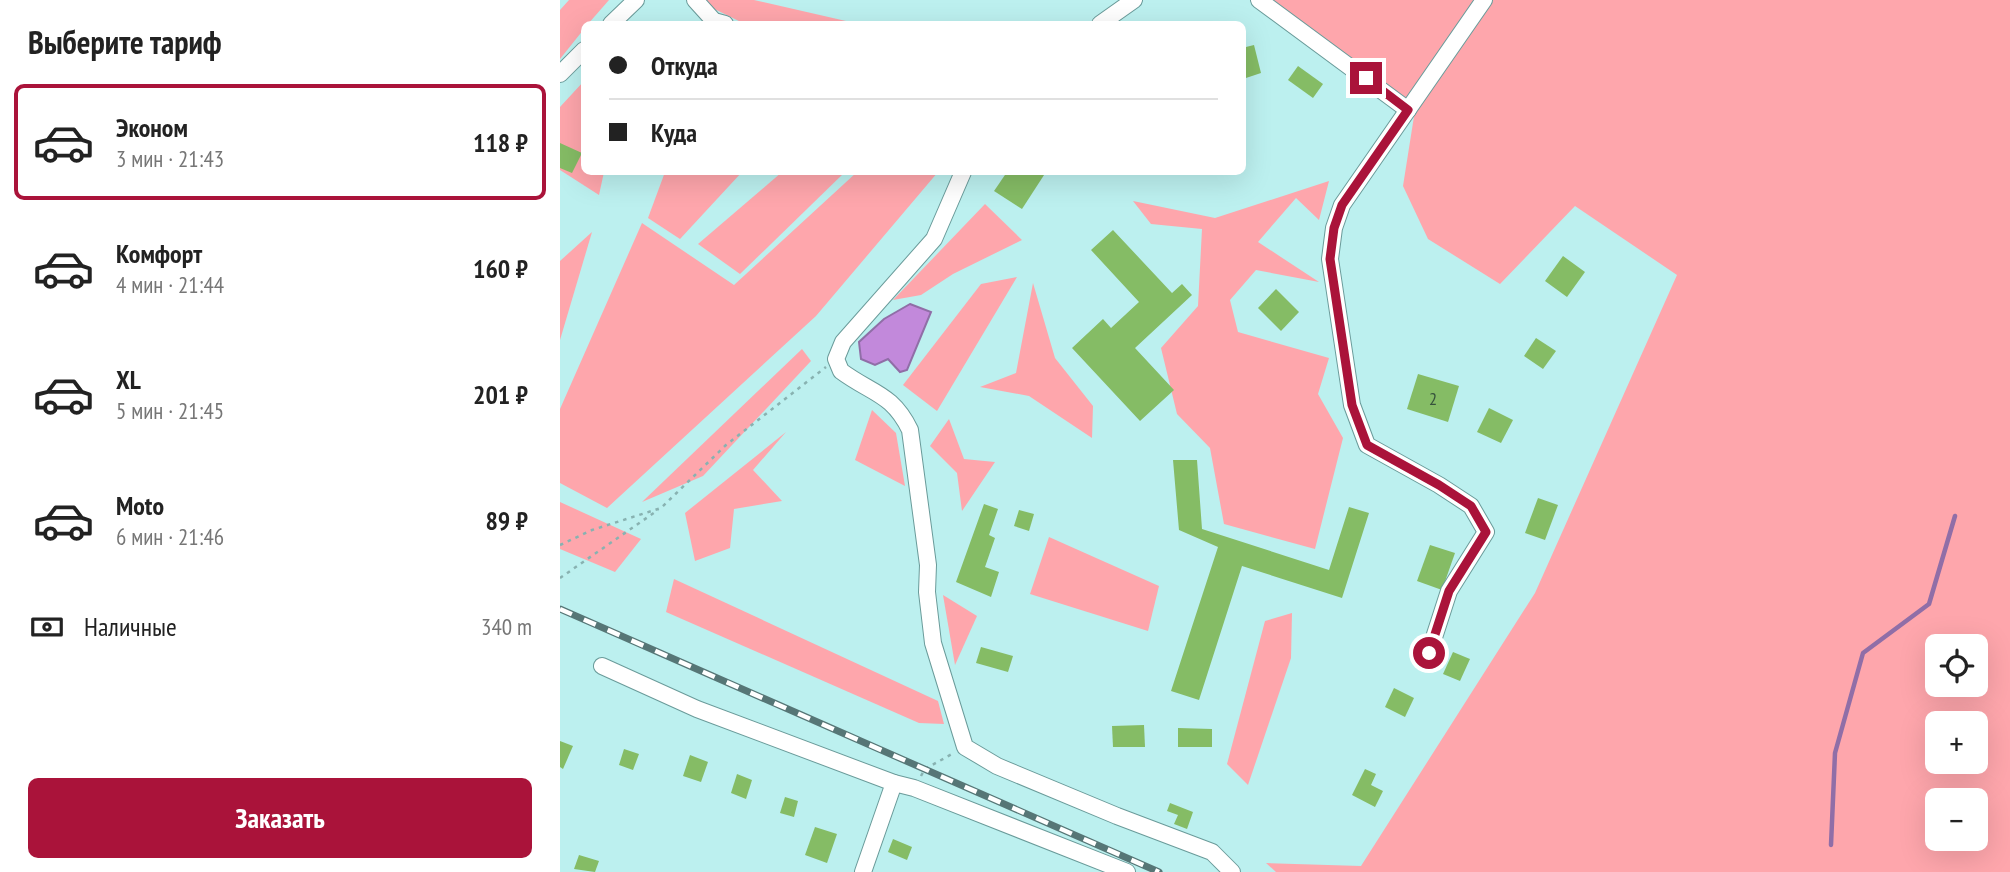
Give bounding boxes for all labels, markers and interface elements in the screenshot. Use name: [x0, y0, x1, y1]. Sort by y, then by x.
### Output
text: Выберите тариф: [28, 21, 222, 63]
text: Откуда: [651, 49, 718, 82]
route end: [1350, 62, 1382, 94]
icon: car: [32, 111, 95, 174]
text: Эконом: [116, 111, 188, 144]
text: Куда: [651, 116, 697, 149]
text: 118 ₽: [473, 126, 528, 159]
text: 3 мин · 21:43: [116, 144, 224, 173]
icon: car: [32, 237, 95, 300]
text: Комфорт: [116, 237, 202, 270]
text: 160 ₽: [473, 252, 528, 285]
text: 4 мин · 21:44: [116, 270, 224, 299]
icon: car: [32, 363, 95, 426]
text: XL: [116, 363, 141, 396]
text: 201 ₽: [473, 378, 528, 411]
house number: 2: [1429, 387, 1437, 410]
text: 5 мин · 21:45: [116, 396, 224, 425]
icon: car: [32, 489, 95, 552]
text: Moto: [116, 489, 164, 522]
text: 89 ₽: [485, 504, 528, 537]
text: 6 мин · 21:46: [116, 522, 224, 551]
icon: cash: [28, 608, 66, 646]
text: Наличные: [84, 610, 177, 643]
text: 340 m: [481, 612, 532, 641]
map controls: [1925, 634, 1988, 851]
button: locate: [1925, 634, 1988, 697]
route start: [1413, 637, 1445, 669]
button: +: [1925, 711, 1988, 774]
button: Заказать: [28, 778, 532, 858]
button: −: [1925, 788, 1988, 851]

